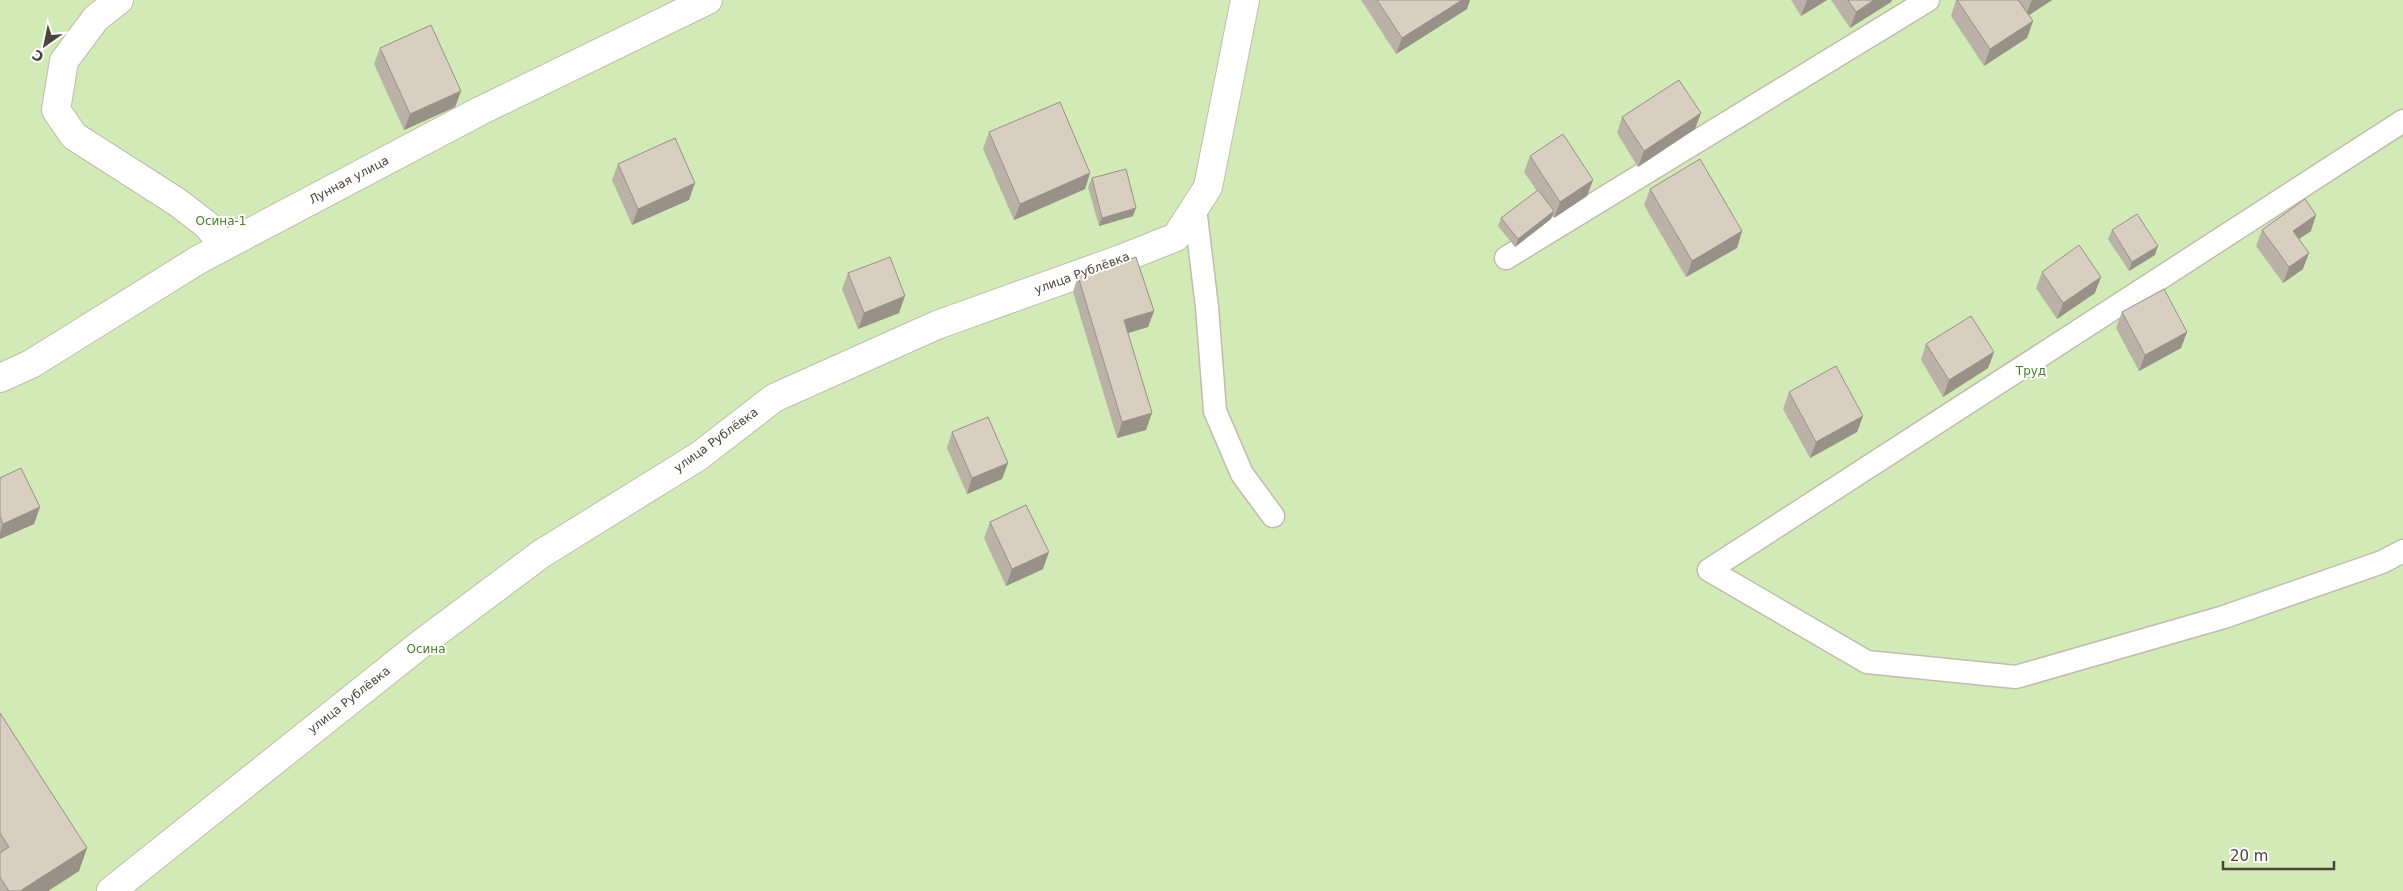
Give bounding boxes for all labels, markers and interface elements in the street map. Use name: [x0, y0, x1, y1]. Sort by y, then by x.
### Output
north arrow: [20, 20, 70, 70]
text: С: [29, 46, 47, 65]
street label: Лунная улица: [307, 153, 391, 207]
park label: Осина-1: [195, 214, 247, 228]
street label: улица Рублёвка: [1032, 249, 1132, 297]
park label: Труд: [2015, 364, 2046, 378]
street label: улица Рублёвка: [671, 405, 761, 475]
park label: Осина: [406, 642, 446, 656]
street label: улица Рублёвка: [305, 664, 393, 736]
scale bar: [2223, 838, 2334, 870]
text: 20 m: [2230, 847, 2268, 865]

